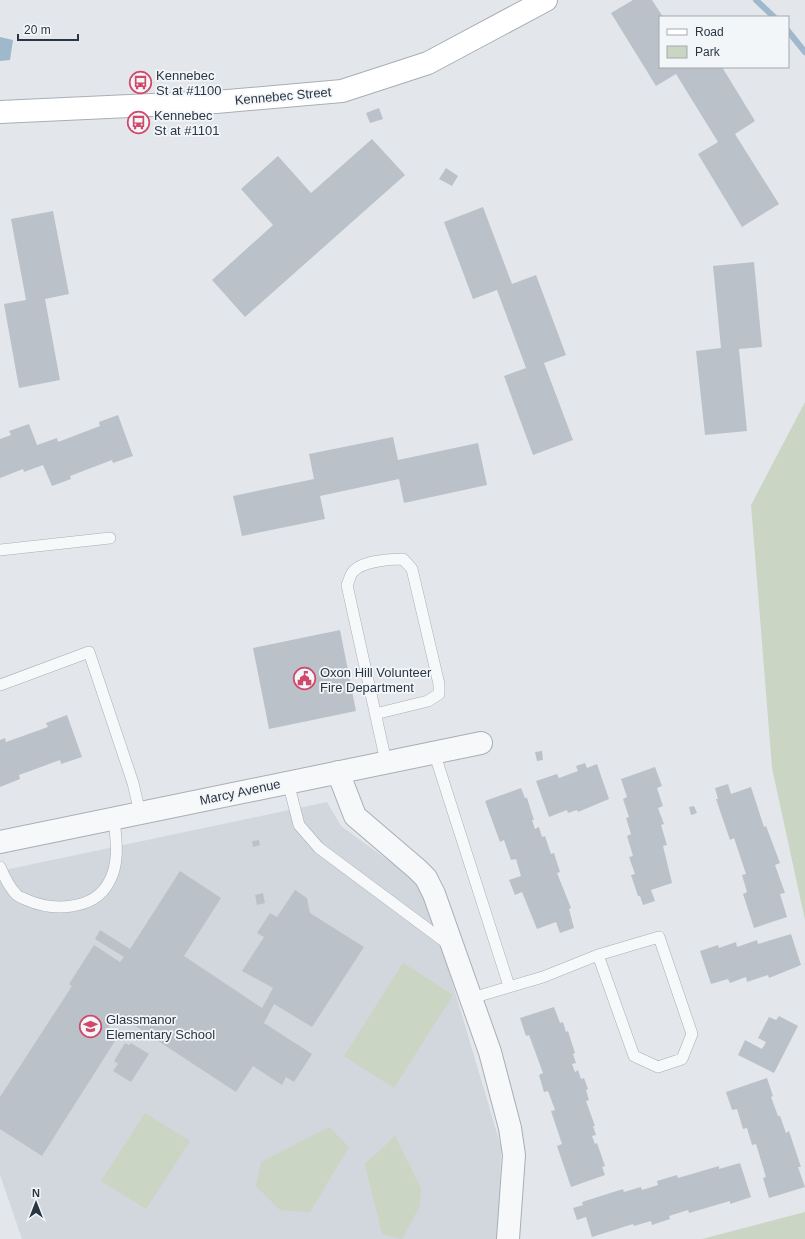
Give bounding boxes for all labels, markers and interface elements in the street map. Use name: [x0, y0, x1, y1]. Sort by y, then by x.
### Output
scale bar: [18, 16, 78, 42]
legend: [659, 16, 789, 68]
text: 20 m: [24, 23, 51, 37]
text: Road: [695, 25, 724, 39]
text: Park: [695, 45, 721, 59]
place label: Kennebec St at #1100: [156, 68, 222, 98]
bus stop icon: Kennebec St at #1100: [128, 69, 154, 95]
street label: Kennebec Street: [234, 84, 332, 108]
place label: Kennebec St at #1101: [154, 108, 220, 138]
bus stop icon: Kennebec St at #1101: [126, 109, 152, 135]
place label: Oxon Hill Volunteer Fire Department: [320, 665, 432, 695]
public building icon: Oxon Hill Volunteer Fire Department: [292, 666, 318, 692]
street label: Marcy Avenue: [198, 776, 282, 808]
place label: Glassmanor Elementary School: [106, 1012, 215, 1042]
school or university icon: Glassmanor Elementary School: [78, 1013, 104, 1039]
north arrow: [16, 1183, 56, 1223]
text: N: [32, 1187, 40, 1199]

